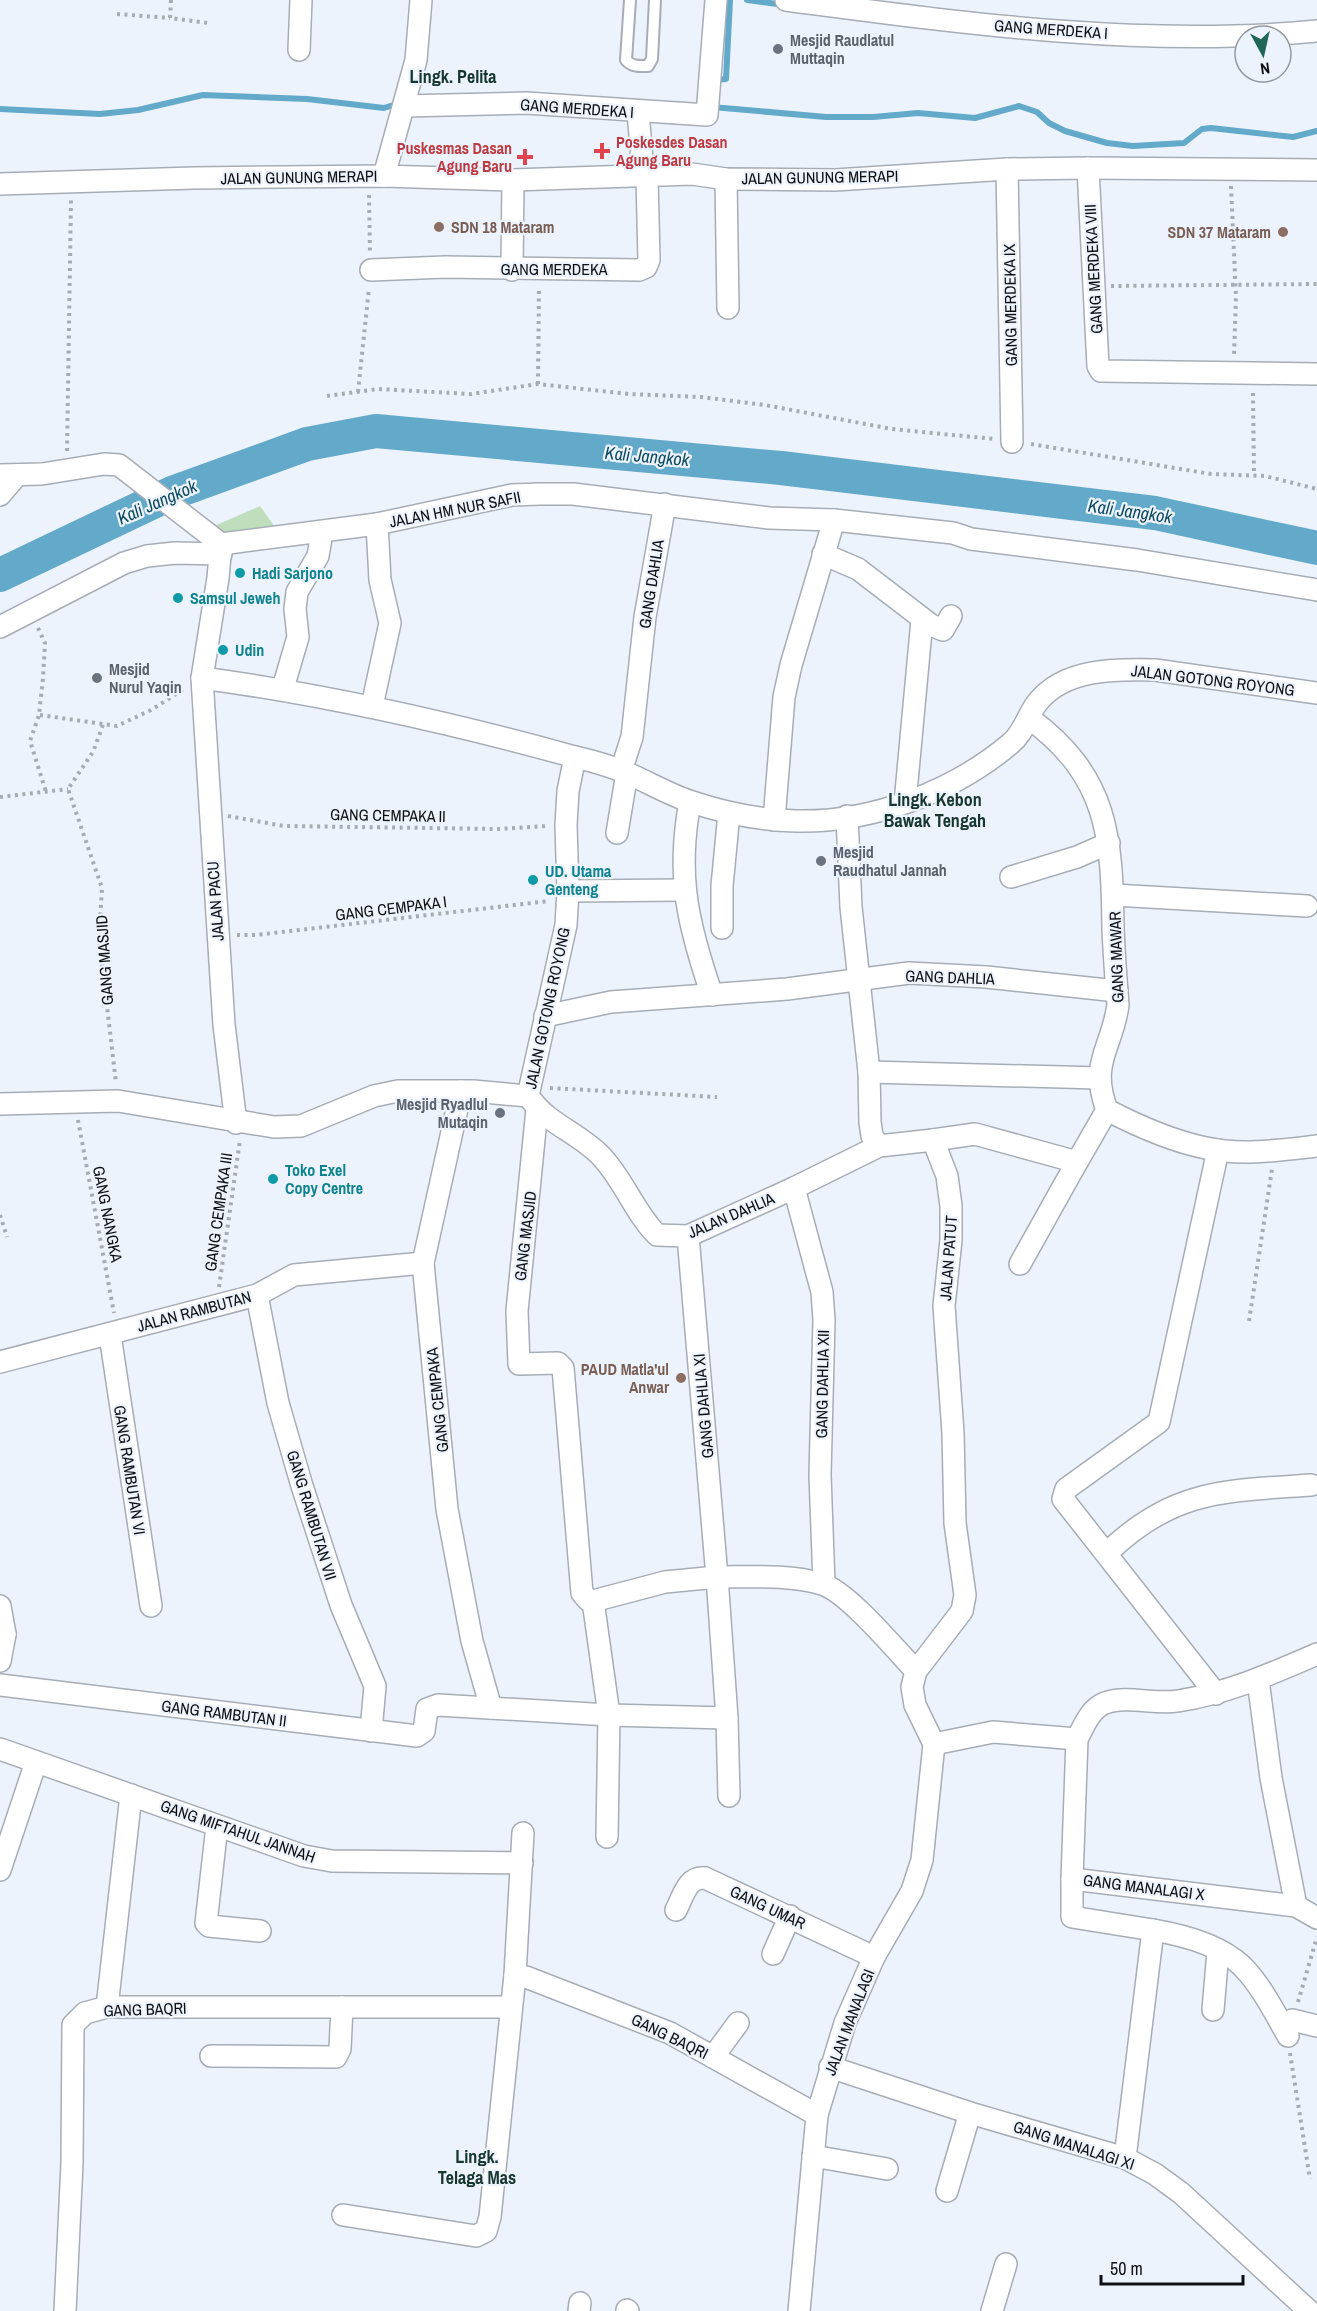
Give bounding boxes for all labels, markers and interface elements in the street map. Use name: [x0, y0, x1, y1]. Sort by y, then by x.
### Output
street label: GANG MERDEKA I: [993, 14, 1109, 44]
north arrow: [1233, 24, 1293, 84]
place label: Mesjid Raudlatul Muttaqin: [790, 29, 894, 69]
marker: Mesjid Raudlatul Muttaqin: [771, 42, 785, 56]
text: N: [1259, 57, 1271, 80]
district label: Lingk. Pelita: [410, 64, 497, 89]
street label: GANG MERDEKA I: [519, 93, 635, 123]
place label: Poskesdes Dasan Agung Baru: [616, 131, 728, 171]
place label: Puskesmas Dasan Agung Baru: [397, 137, 512, 177]
marker: Poskesdes Dasan Agung Baru: [593, 142, 611, 160]
marker: Puskesmas Dasan Agung Baru: [516, 148, 534, 166]
street label: JALAN GUNUNG MERAPI: [220, 165, 378, 189]
street label: JALAN GUNUNG MERAPI: [741, 165, 899, 189]
street label: GANG MERDEKA VIII: [1079, 204, 1107, 334]
place label: SDN 18 Mataram: [451, 216, 555, 238]
marker: SDN 18 Mataram: [432, 220, 446, 234]
place label: SDN 37 Mataram: [1167, 221, 1271, 243]
marker: SDN 37 Mataram: [1276, 225, 1290, 239]
street label: GANG MERDEKA IX: [998, 243, 1022, 366]
street label: GANG MERDEKA: [500, 258, 608, 280]
water label: Kali Jangkok: [604, 440, 691, 472]
water label: Kali Jangkok: [113, 473, 201, 531]
street label: JALAN HM NUR SAFII: [387, 485, 523, 533]
water label: Kali Jangkok: [1086, 493, 1174, 529]
street label: GANG DAHLIA: [633, 538, 669, 630]
place label: Hadi Sarjono: [252, 562, 333, 584]
marker: Hadi Sarjono: [233, 566, 247, 580]
place label: Samsul Jeweh: [190, 587, 280, 609]
marker: Samsul Jeweh: [171, 591, 185, 605]
place label: Udin: [235, 639, 264, 661]
marker: Udin: [216, 643, 230, 657]
place label: Mesjid Nurul Yaqin: [109, 658, 182, 698]
street label: JALAN GOTONG ROYONG: [1130, 659, 1296, 701]
marker: Mesjid Nurul Yaqin: [90, 671, 104, 685]
district label: Lingk. Kebon Bawak Tengah: [884, 787, 986, 833]
street label: GANG CEMPAKA II: [330, 803, 446, 827]
place label: Mesjid Raudhatul Jannah: [833, 841, 947, 881]
marker: Mesjid Raudhatul Jannah: [814, 854, 828, 868]
street label: JALAN PACU: [201, 860, 229, 942]
place label: UD. Utama Genteng: [545, 860, 612, 900]
marker: UD. Utama Genteng: [526, 873, 540, 887]
street label: GANG CEMPAKA I: [334, 890, 448, 926]
street label: GANG MAWAR: [1103, 910, 1129, 1003]
street label: GANG MASJID: [90, 914, 118, 1006]
street label: JALAN GOTONG ROYONG: [519, 925, 575, 1091]
street label: GANG DAHLIA: [905, 964, 995, 990]
place label: Mesjid Ryadlul Mutaqin: [396, 1093, 488, 1133]
marker: Mesjid Ryadlul Mutaqin: [493, 1106, 507, 1120]
street label: GANG CEMPAKA III: [199, 1151, 237, 1273]
place label: Toko Exel Copy Centre: [285, 1159, 363, 1199]
street label: GANG NANGKA: [88, 1164, 128, 1264]
marker: Toko Exel Copy Centre: [266, 1172, 280, 1186]
street label: JALAN DAHLIA: [684, 1187, 778, 1243]
street label: GANG MASJID: [509, 1190, 541, 1282]
street label: JALAN PATUT: [934, 1215, 962, 1301]
street label: JALAN RAMBUTAN: [135, 1285, 253, 1337]
street label: GANG DAHLIA XII: [810, 1329, 834, 1439]
street label: GANG CEMPAKA: [421, 1346, 453, 1454]
street label: GANG DAHLIA XI: [687, 1353, 719, 1459]
place label: PAUD Matla'ul Anwar: [581, 1358, 670, 1398]
marker: PAUD Matla'ul Anwar: [674, 1371, 688, 1385]
street label: GANG RAMBUTAN VI: [109, 1404, 151, 1536]
street label: GANG RAMBUTAN VII: [282, 1447, 342, 1583]
street label: GANG RAMBUTAN II: [160, 1694, 288, 1732]
street label: GANG MIFTAHUL JANNAH: [158, 1794, 318, 1868]
street label: GANG MANALAGI X: [1082, 1869, 1206, 1905]
street label: GANG UMAR: [727, 1880, 810, 1934]
street label: JALAN MANALAGI: [819, 1966, 879, 2078]
street label: GANG BAQRI: [103, 1997, 187, 2021]
street label: GANG BAQRI: [628, 2008, 712, 2064]
street label: GANG MANALAGI XI: [1011, 2115, 1137, 2175]
district label: Lingk. Telaga Mas: [438, 2144, 516, 2190]
scale bar: [1101, 2248, 1244, 2286]
text: 50 m: [1110, 2256, 1143, 2281]

